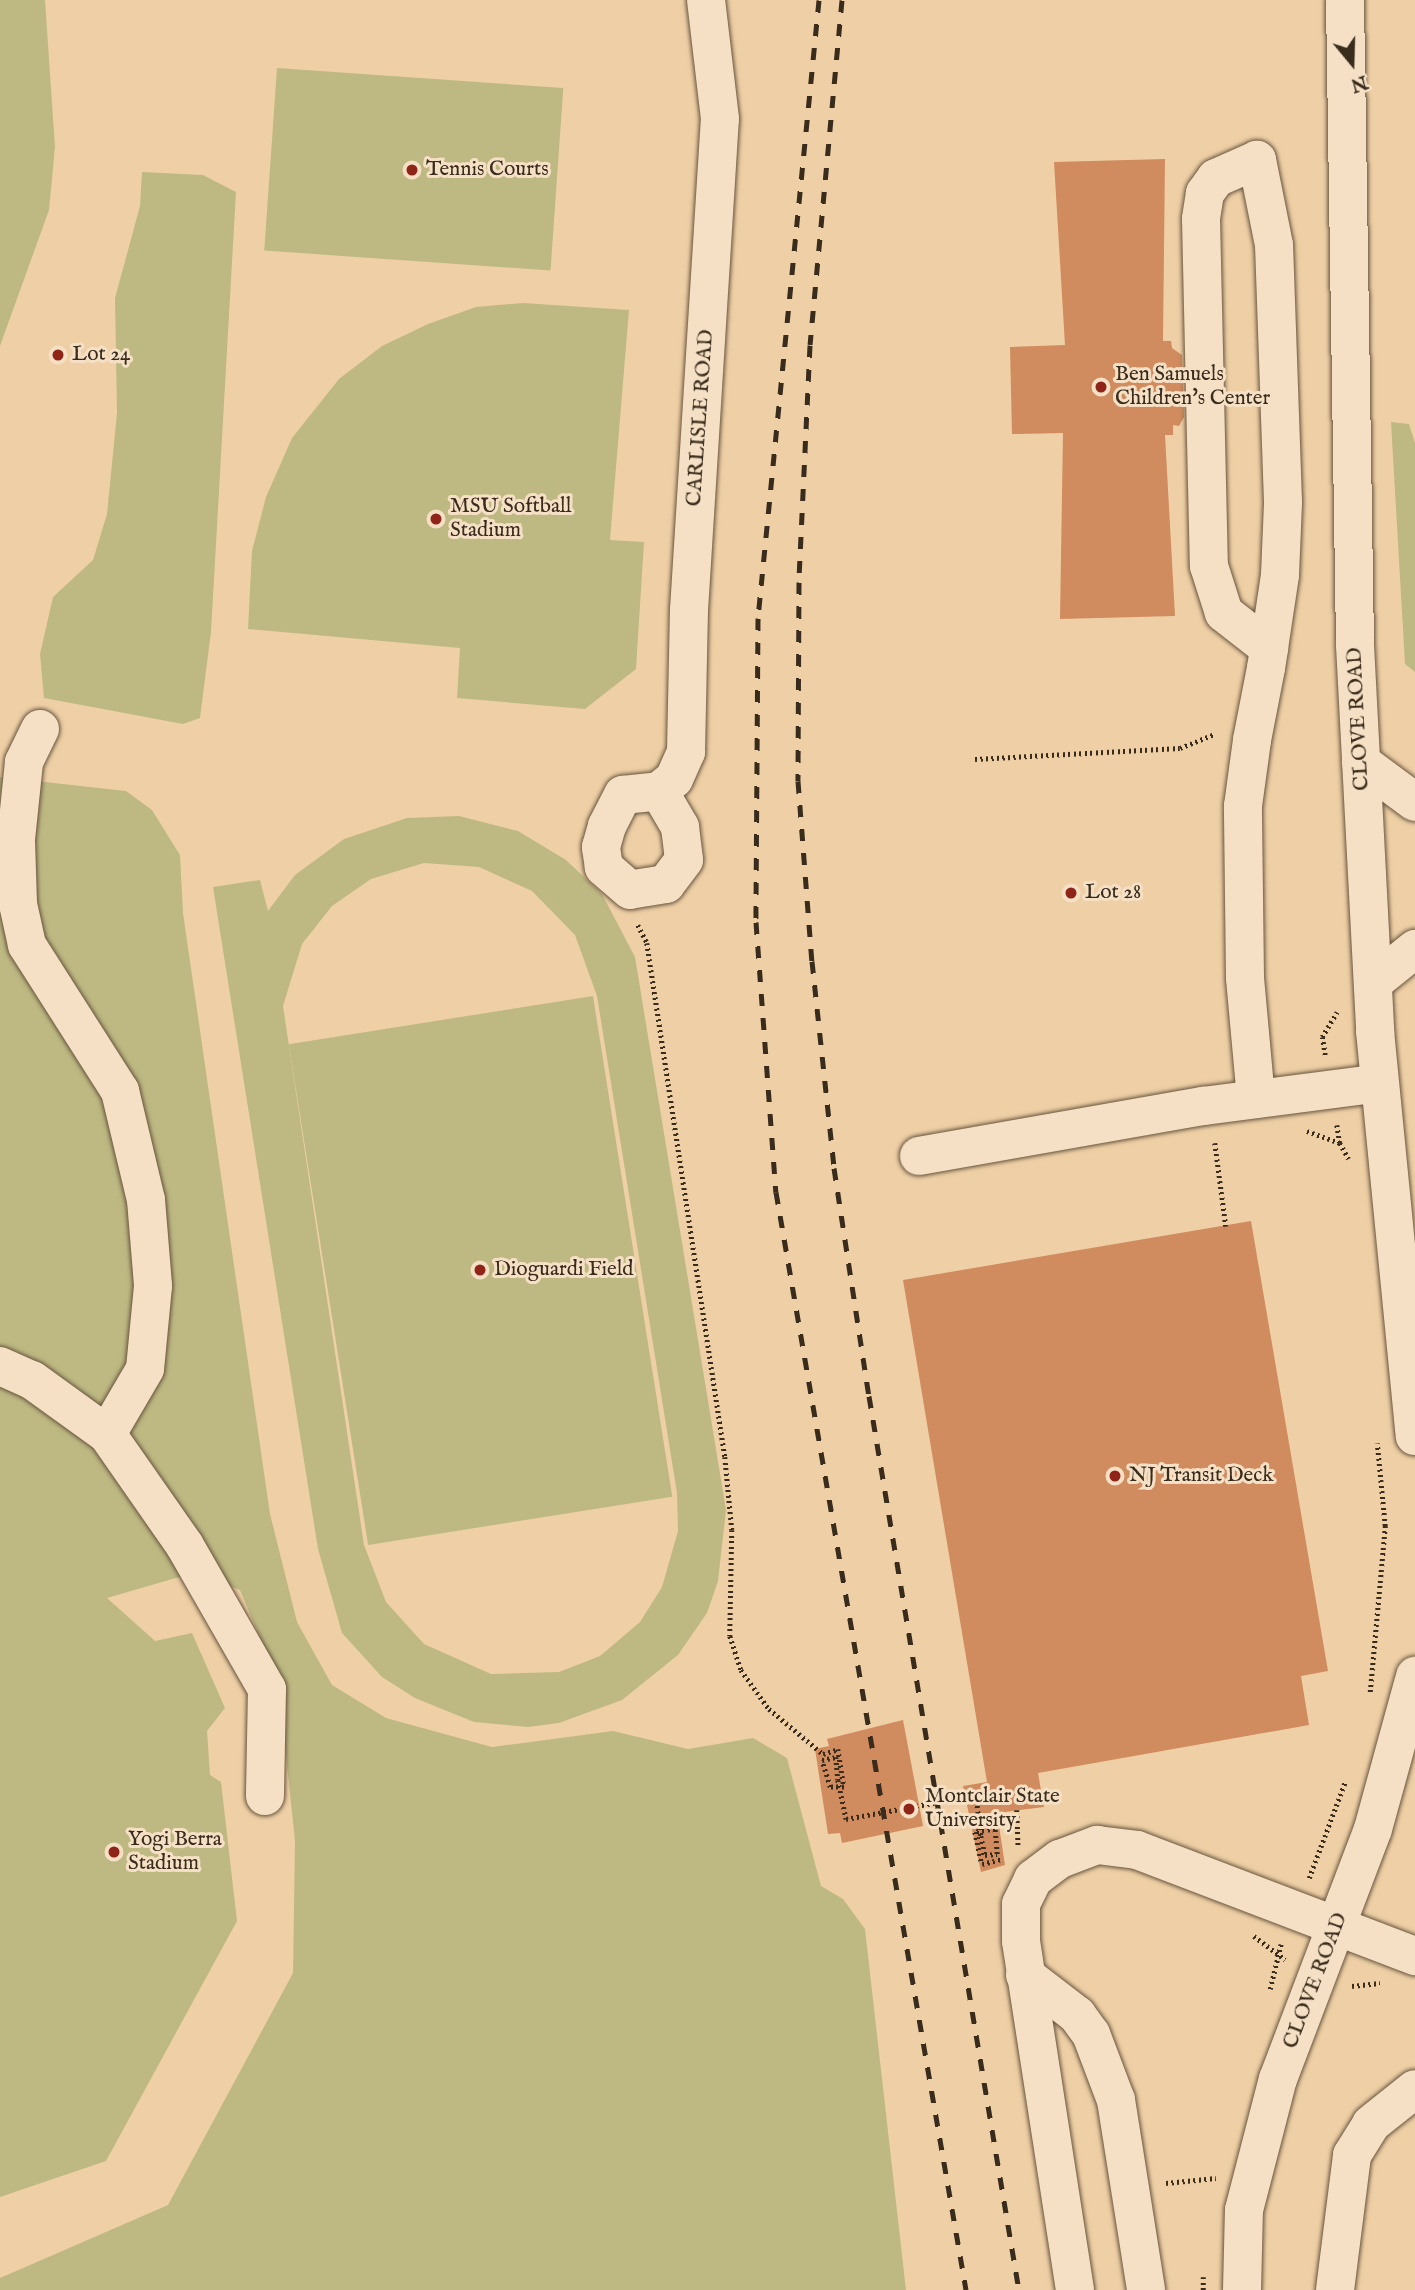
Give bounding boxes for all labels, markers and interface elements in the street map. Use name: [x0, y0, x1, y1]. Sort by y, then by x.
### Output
north arrow: [1317, 28, 1387, 98]
text: N: [1347, 69, 1371, 97]
place label: Tennis Courts: [426, 157, 549, 183]
marker: Tennis Courts: [404, 162, 420, 178]
street label: CARLISLE ROAD: [682, 329, 720, 507]
place label: Lot 24: [72, 342, 130, 368]
marker: Lot 24: [50, 347, 66, 363]
place label: Ben Samuels Children's Center: [1115, 362, 1270, 412]
marker: Ben Samuels Children's Center: [1093, 379, 1109, 395]
place label: MSU Softball Stadium: [450, 494, 572, 544]
marker: MSU Softball Stadium: [428, 511, 444, 527]
street label: CLOVE ROAD: [1343, 647, 1375, 791]
place label: Lot 28: [1085, 880, 1141, 906]
marker: Lot 28: [1063, 885, 1079, 901]
place label: Dioguardi Field: [494, 1257, 634, 1283]
marker: Dioguardi Field: [472, 1262, 488, 1278]
place label: NJ Transit Deck: [1129, 1463, 1273, 1489]
marker: NJ Transit Deck: [1107, 1468, 1123, 1484]
place label: Montclair State University: [925, 1784, 1060, 1834]
marker: Montclair State University: [899, 1799, 919, 1819]
place label: Yogi Berra Stadium: [128, 1827, 222, 1877]
marker: Yogi Berra Stadium: [106, 1844, 122, 1860]
street label: CLOVE ROAD: [1279, 1909, 1353, 2053]

